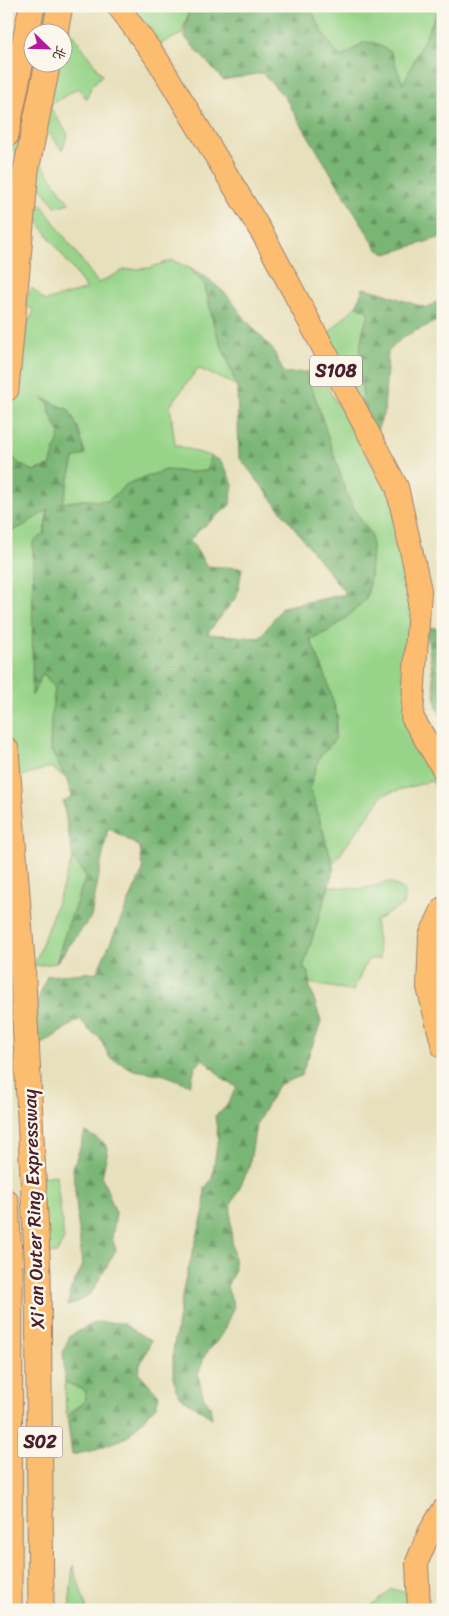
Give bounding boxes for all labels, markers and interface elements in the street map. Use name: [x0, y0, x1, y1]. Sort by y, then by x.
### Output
north arrow: [22, 22, 72, 72]
text: 北: [45, 42, 74, 64]
road number: S108: [310, 356, 362, 386]
street label: Xi'an Outer Ring Expressway: [13, 1088, 54, 1331]
road number: S02: [18, 1426, 62, 1458]

